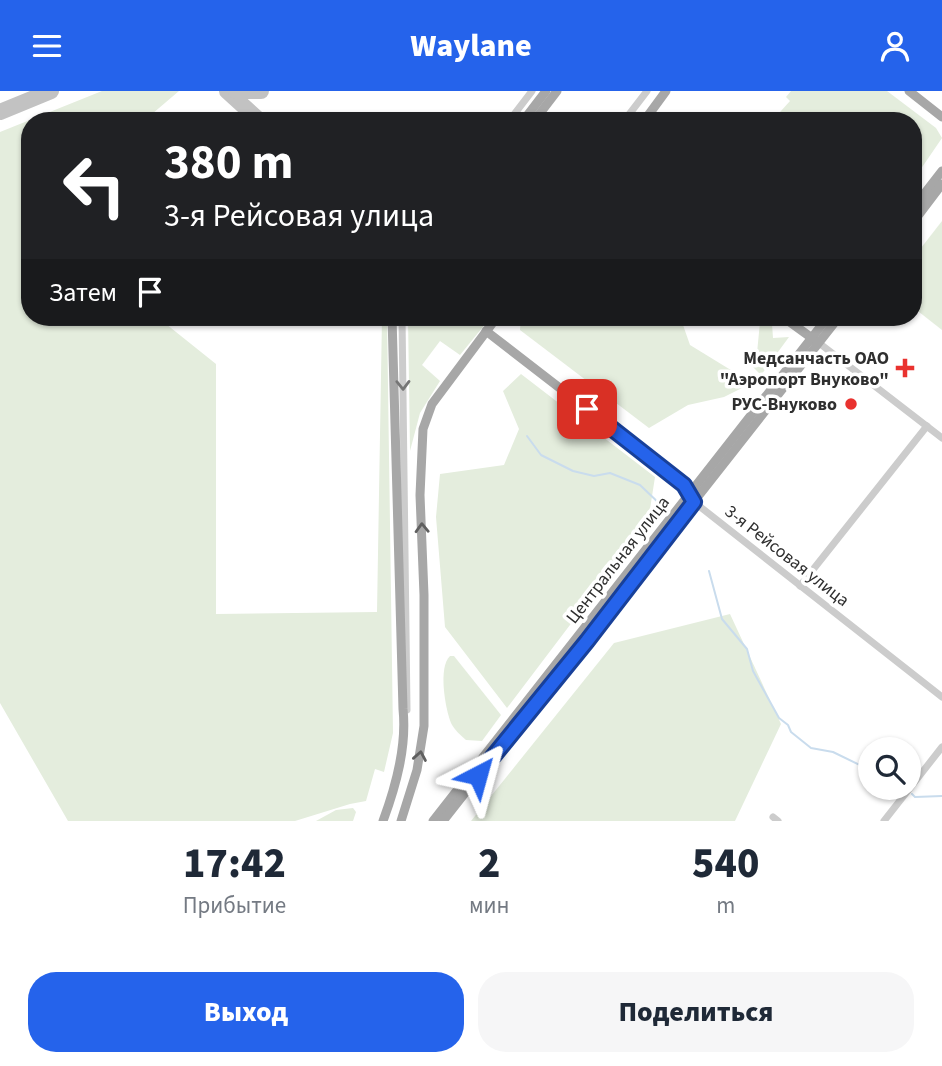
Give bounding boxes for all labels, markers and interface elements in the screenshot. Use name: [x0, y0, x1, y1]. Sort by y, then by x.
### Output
text: Waylane: [410, 23, 532, 69]
icon: menu: [28, 27, 66, 65]
icon: person: [876, 27, 914, 65]
text: 380 m: [164, 128, 293, 198]
icon: left: [49, 140, 140, 231]
text: 3-я Рейсовая улица: [164, 193, 434, 239]
icon: arrive: [131, 273, 169, 311]
text: Затем: [49, 274, 117, 311]
place label: Медсанчасть ОАО "Аэропорт Внуково": [720, 346, 889, 392]
marker: Медсанчасть ОАО "Аэропорт Внуково": [895, 358, 915, 378]
pin: [557, 379, 617, 439]
one-way arrow: [395, 380, 411, 391]
icon: arrive: [568, 390, 606, 428]
place label: РУС-Внуково: [731, 392, 837, 417]
marker: РУС-Внуково: [843, 396, 859, 412]
street label: Центральная улица: [560, 491, 676, 629]
street label: 3-я Рейсовая улица: [719, 499, 855, 613]
one-way arrow: [414, 523, 429, 534]
map controls: [858, 737, 921, 800]
button: search: [858, 737, 921, 800]
position arrow: [441, 738, 515, 812]
one-way arrow: [412, 750, 427, 762]
text: 17:42: [183, 834, 286, 894]
text: 2: [478, 834, 500, 894]
text: 540: [692, 834, 759, 894]
text: Прибытие: [183, 889, 286, 922]
text: мин: [469, 889, 509, 922]
text: m: [716, 889, 735, 922]
button: Выход: [28, 972, 464, 1052]
button: Поделиться: [478, 972, 914, 1052]

